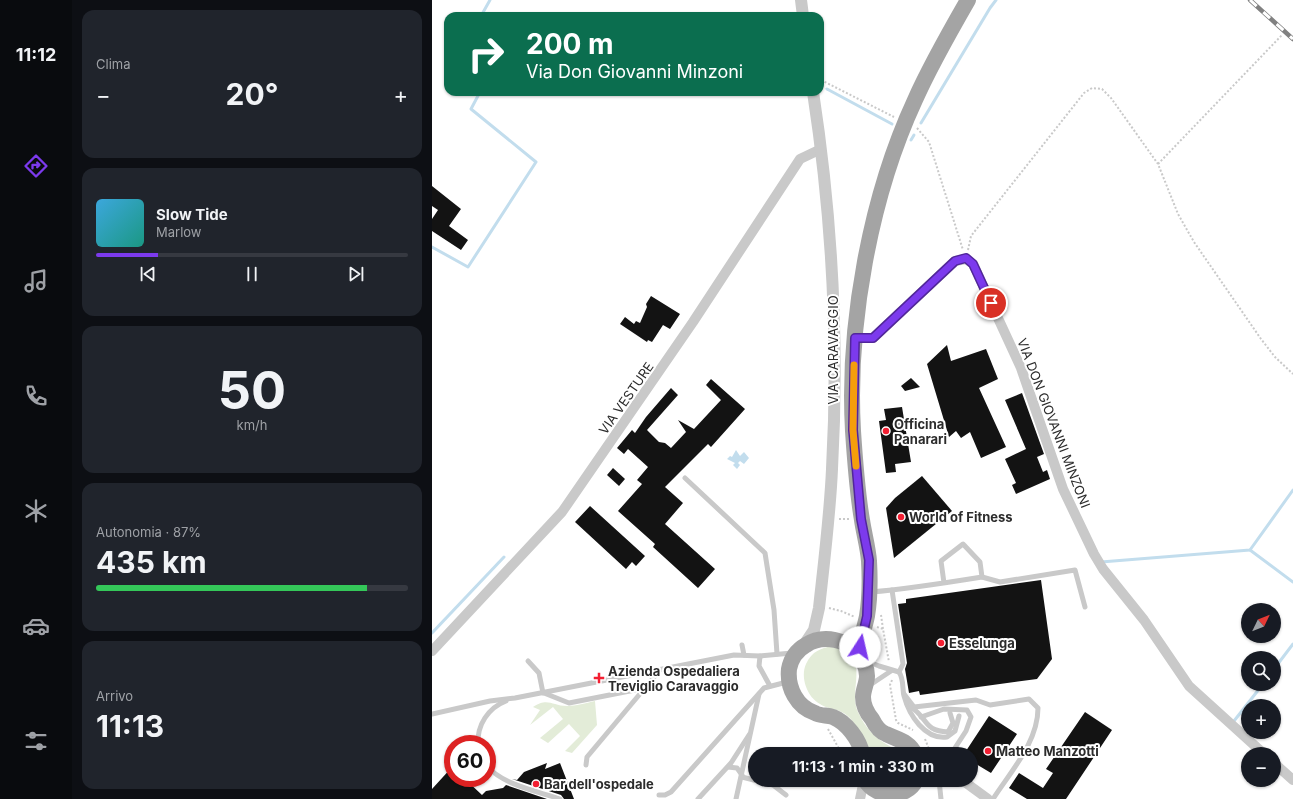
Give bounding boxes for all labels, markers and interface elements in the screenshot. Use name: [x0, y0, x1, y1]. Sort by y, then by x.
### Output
text: 200 m: [526, 27, 614, 61]
icon: right: [460, 28, 512, 80]
text: 11:12: [16, 44, 56, 65]
text: Clima: [96, 56, 130, 72]
text: Via Don Giovanni Minzoni: [526, 61, 743, 82]
text: 20°: [226, 76, 278, 112]
text: −: [96, 82, 111, 108]
text: +: [393, 82, 408, 108]
icon: directions: [22, 152, 50, 180]
text: Slow Tide: [156, 205, 228, 224]
text: Marlow: [156, 224, 202, 240]
icon: previous: [137, 263, 159, 285]
icon: pause: [241, 263, 263, 285]
icon: next: [345, 263, 367, 285]
icon: music: [22, 267, 50, 295]
pin: [974, 286, 1008, 320]
icon: arrive: [980, 292, 1002, 314]
street label: VIA CARAVAGGIO: [825, 295, 841, 405]
street label: VIA DON GIOVANNI MINZONI: [1014, 336, 1094, 510]
text: 50: [218, 359, 286, 422]
street label: VIA VESTURE: [595, 359, 657, 437]
icon: phone: [22, 382, 50, 410]
place label: Officina Panarari: [894, 416, 947, 447]
text: km/h: [237, 417, 267, 433]
marker: Officina Panarari: [881, 426, 891, 436]
icon: climate: [22, 497, 50, 525]
place label: World of Fitness: [909, 509, 1013, 525]
marker: World of Fitness: [896, 512, 906, 522]
text: Autonomia · 87%: [96, 524, 201, 540]
text: 435 km: [96, 544, 207, 580]
north arrow: [1241, 603, 1281, 643]
map controls: [1241, 603, 1281, 787]
icon: car: [22, 612, 50, 640]
position arrow: [839, 626, 881, 668]
place label: Esselunga: [949, 635, 1015, 651]
marker: Esselunga: [936, 638, 946, 648]
button: search: [1241, 651, 1281, 691]
place label: Azienda Ospedaliera Treviglio Caravaggio: [608, 663, 740, 694]
marker: Azienda Ospedaliera Treviglio Caravaggio: [593, 672, 605, 684]
text: Arrivo: [96, 688, 133, 704]
button: +: [1241, 699, 1281, 739]
text: 11:13: [96, 708, 164, 744]
icon: filters: [22, 727, 50, 755]
speed limit sign: 60: [444, 735, 496, 787]
place label: Matteo Manzotti: [996, 743, 1099, 759]
marker: Matteo Manzotti: [983, 746, 993, 756]
button: −: [1241, 747, 1281, 787]
text: 11:13 · 1 min · 330 m: [792, 757, 934, 776]
place label: Bar dell'ospedale: [544, 776, 654, 792]
marker: Bar dell'ospedale: [531, 779, 541, 789]

